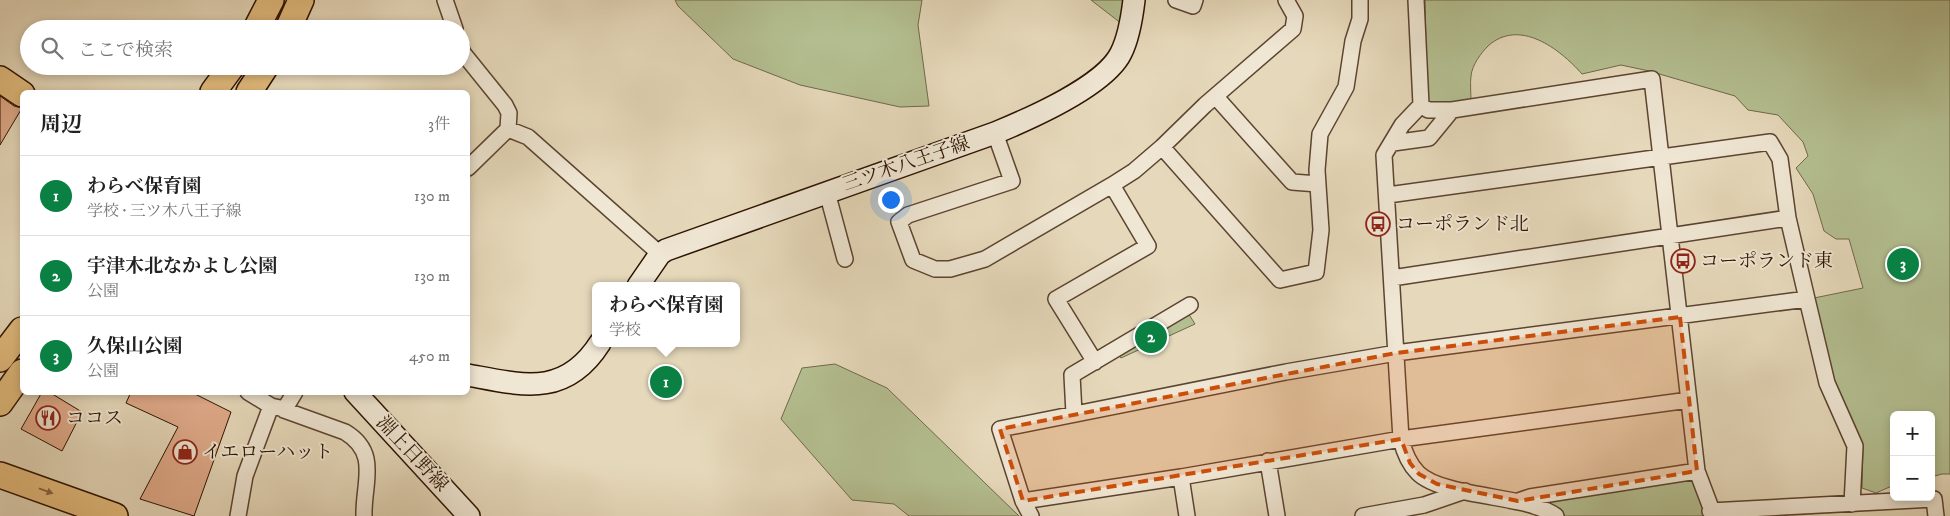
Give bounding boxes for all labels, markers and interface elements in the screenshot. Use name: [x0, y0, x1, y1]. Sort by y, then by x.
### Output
search box: [20, 20, 470, 75]
icon: search: [38, 34, 66, 62]
text: ここで検索: [78, 39, 173, 62]
text: 周辺: [40, 112, 82, 138]
text: 3件: [428, 114, 450, 134]
street label: 三ツ木八王子線: [839, 131, 973, 197]
text: わらべ保育園: [87, 175, 201, 198]
text: 1: [53, 186, 59, 206]
text: 130 m: [414, 186, 450, 206]
your location: [878, 187, 904, 213]
text: 学校 · 三ツ木八王子線: [87, 201, 242, 221]
bus stop icon: コーポランド北: [1365, 211, 1391, 237]
place label: コーポランド北: [1396, 213, 1529, 236]
pin: 3: [1887, 245, 1919, 283]
bus stop icon: コーポランド東: [1670, 248, 1696, 274]
place label: コーポランド東: [1700, 250, 1833, 273]
text: 宇津木北なかよし公園: [87, 255, 277, 278]
text: 2: [52, 266, 60, 286]
text: 130 m: [414, 266, 450, 286]
text: 公園: [87, 281, 119, 301]
popup: [592, 282, 740, 347]
text: わらべ保育園: [609, 294, 723, 317]
pin: 2: [1135, 318, 1167, 356]
text: 学校: [609, 320, 641, 340]
text: 久保山公園: [87, 335, 182, 358]
text: 3: [53, 346, 59, 366]
text: 450 m: [409, 346, 450, 366]
text: 公園: [87, 361, 119, 381]
pin: 1: [650, 363, 682, 401]
restaurant icon: ココス: [35, 405, 61, 431]
place label: ココス: [66, 407, 123, 430]
street label: 淵上日野線: [371, 411, 453, 497]
map controls: [1890, 411, 1935, 501]
button: +: [1890, 411, 1935, 456]
shop icon: イエローハット: [172, 439, 198, 465]
place label: イエローハット: [202, 441, 333, 464]
button: −: [1890, 456, 1935, 501]
one-way arrow: [39, 488, 54, 496]

